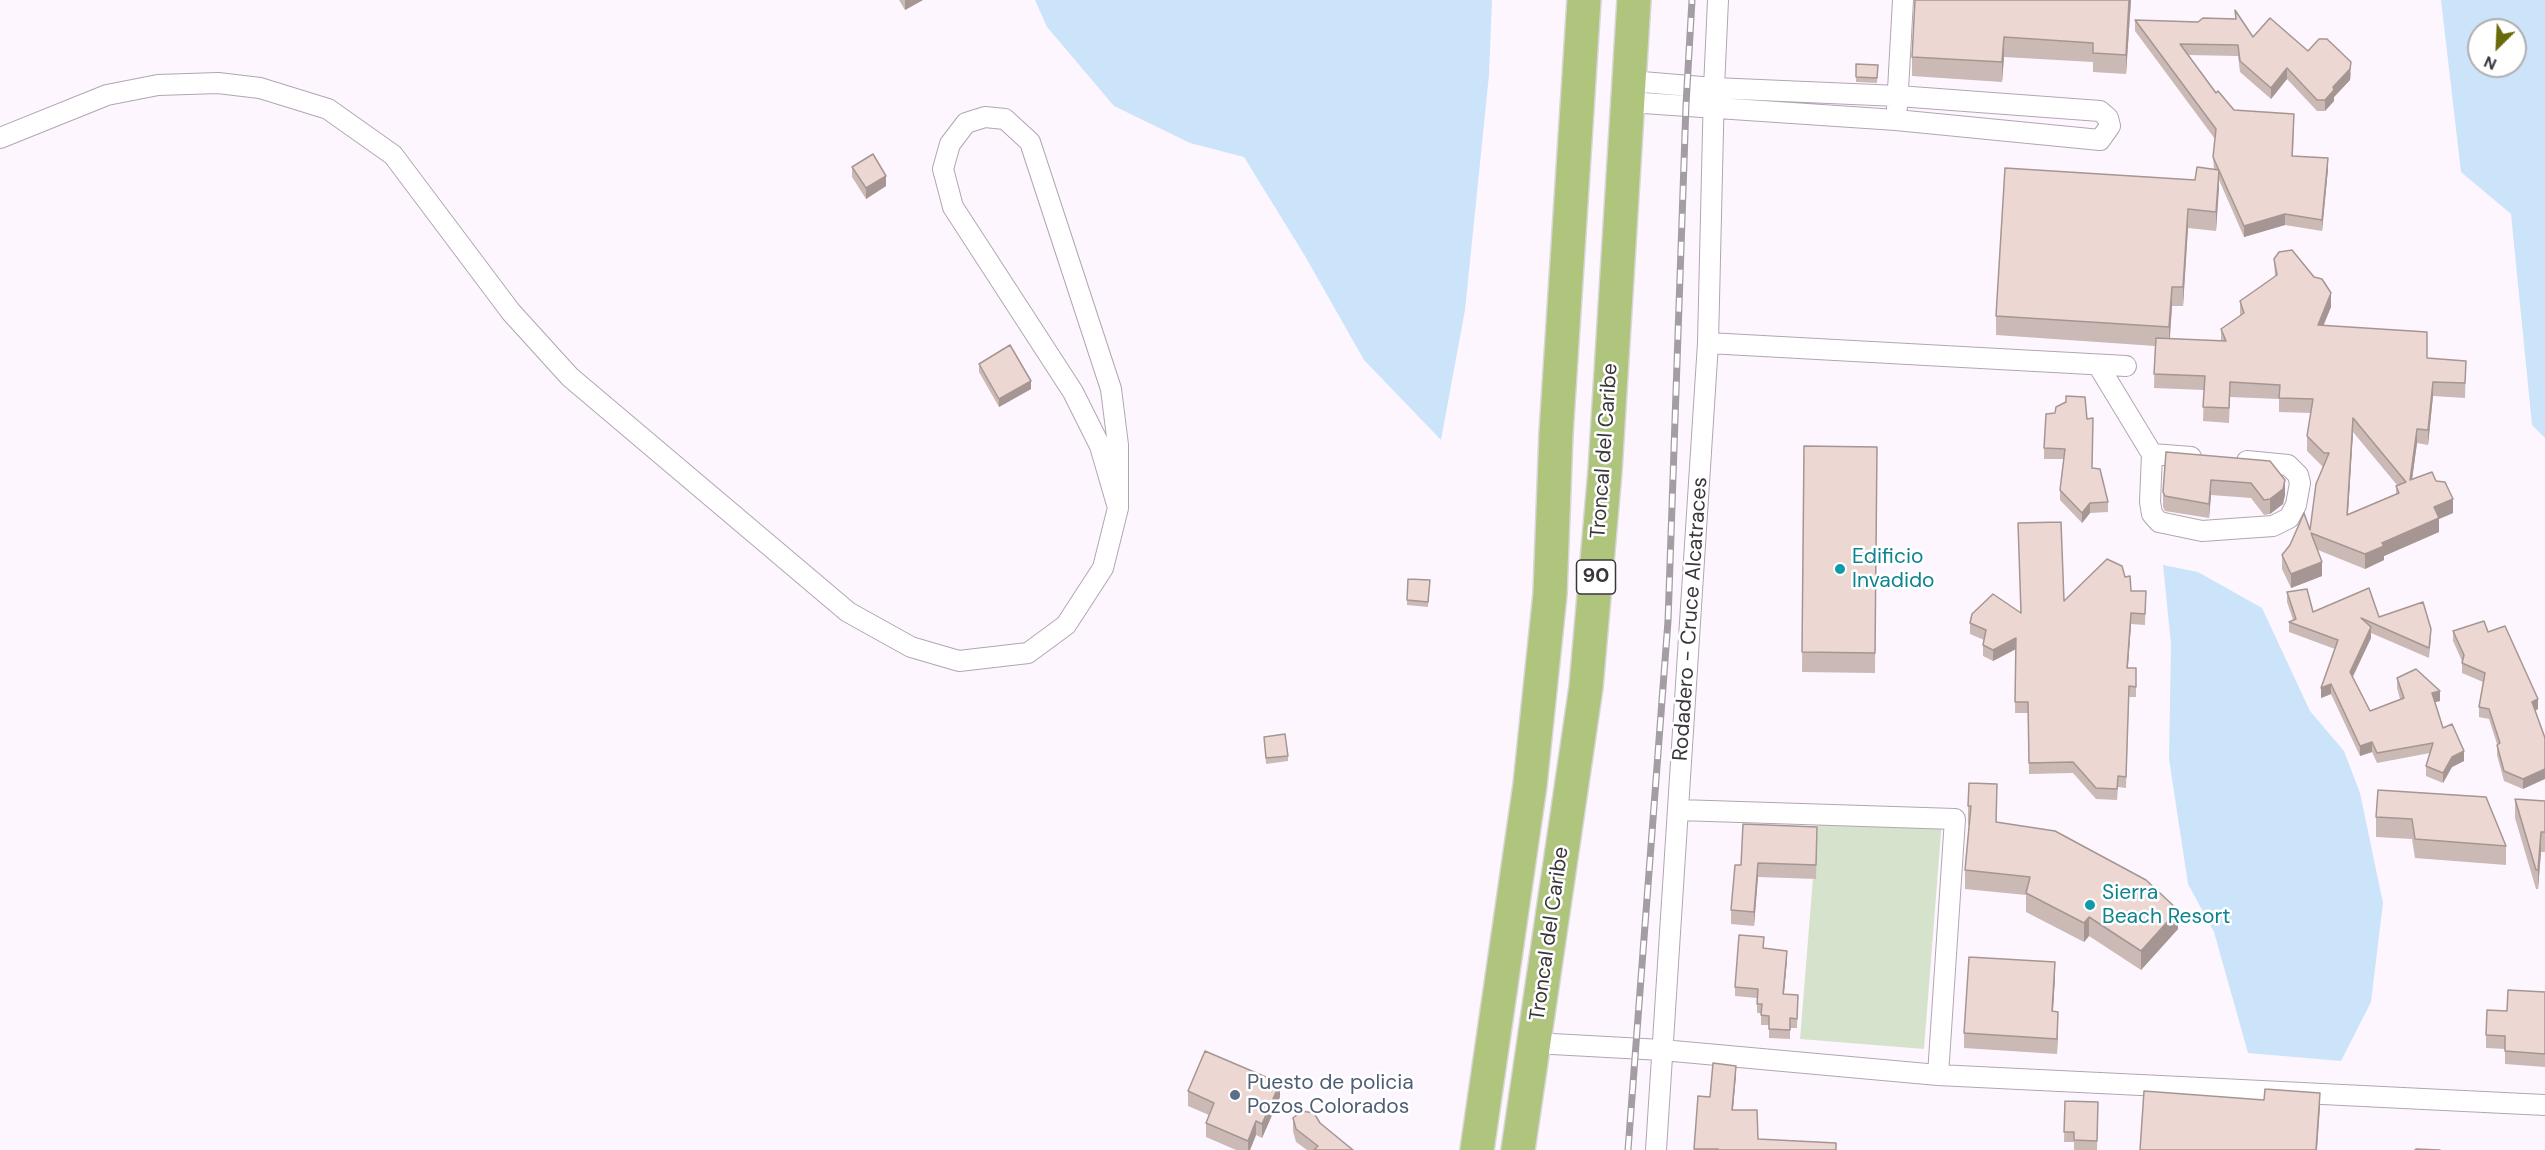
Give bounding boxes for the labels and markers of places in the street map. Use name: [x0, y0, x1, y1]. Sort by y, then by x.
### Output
place label: Edificio Invadido: [1852, 544, 1935, 594]
marker: Edificio Invadido: [1833, 562, 1847, 576]
place label: Sierra Beach Resort: [2102, 880, 2230, 930]
marker: Sierra Beach Resort: [2083, 898, 2097, 912]
place label: Puesto de policia Pozos Colorados: [1247, 1070, 1414, 1120]
marker: Puesto de policia Pozos Colorados: [1228, 1088, 1242, 1102]

